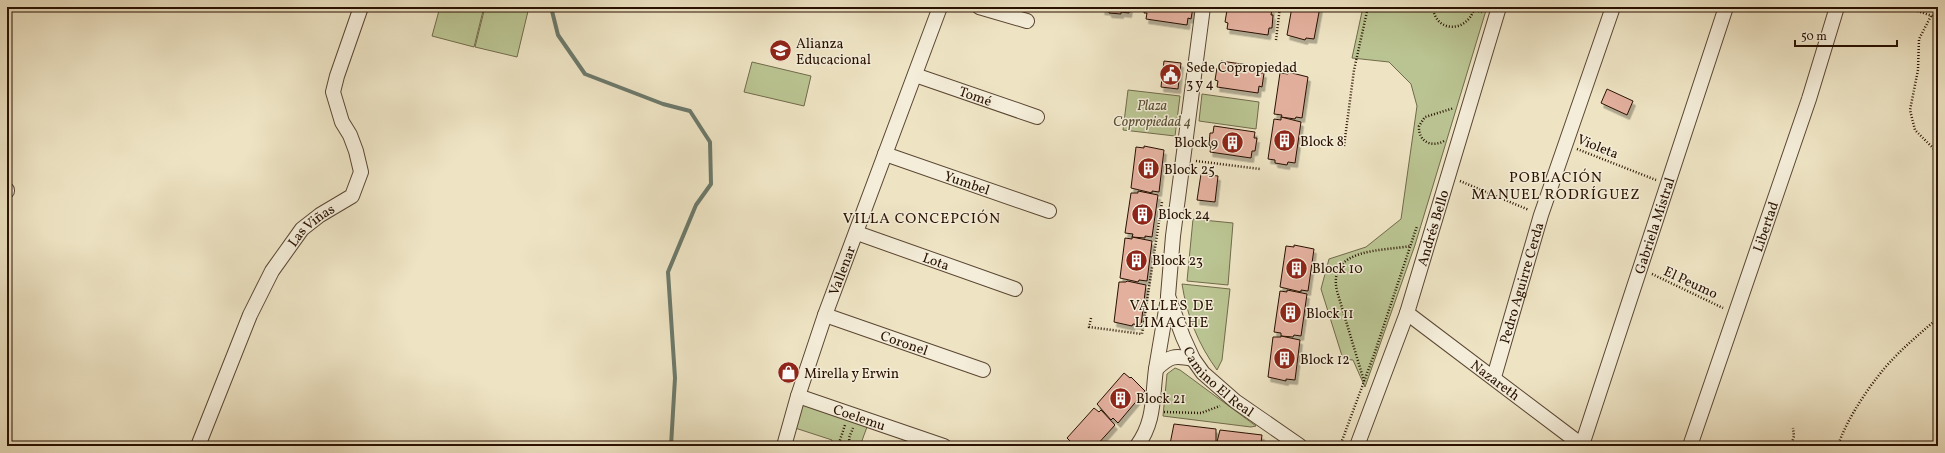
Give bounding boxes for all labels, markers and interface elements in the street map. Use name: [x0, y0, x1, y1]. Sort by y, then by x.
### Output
scale bar: [1795, 22, 1897, 48]
text: 50 m: [1801, 29, 1827, 45]
place label: Alianza Educacional: [796, 35, 871, 70]
school or university icon: Alianza Educacional: [767, 38, 793, 64]
place label: Sede Copropiedad 3 y 4: [1186, 59, 1297, 94]
public building icon: Sede Copropiedad 3 y 4: [1158, 62, 1184, 88]
street label: Tomé: [956, 83, 994, 112]
park label: Plaza Copropiedad 4: [1113, 97, 1191, 132]
building icon: Block 8: [1271, 128, 1297, 154]
building icon: Block 9: [1220, 129, 1246, 155]
street label: Violeta: [1574, 131, 1621, 164]
place label: Block 8: [1300, 133, 1344, 152]
place label: Block 9: [1174, 134, 1218, 153]
building icon: Block 25: [1135, 156, 1161, 182]
place label: Block 25: [1164, 161, 1215, 180]
street label: Yumbel: [941, 167, 992, 201]
district label: POBLACIÓN MANUEL RODRÍGUEZ: [1471, 168, 1641, 206]
street label: Gabriela Mistral: [1631, 175, 1680, 277]
street label: Andrés Bello: [1414, 188, 1454, 269]
street label: Libertad: [1749, 199, 1784, 255]
street label: Las Viñas: [284, 200, 339, 251]
building icon: Block 24: [1129, 201, 1155, 227]
place label: Block 24: [1158, 206, 1210, 225]
district label: VILLA CONCEPCIÓN: [843, 209, 1001, 230]
street label: Pedro Aguirre Cerda: [1496, 220, 1549, 346]
street label: Vallenar: [825, 243, 861, 298]
building icon: Block 23: [1123, 247, 1149, 273]
street label: Lota: [920, 249, 952, 276]
place label: Block 23: [1152, 252, 1203, 271]
building icon: Block 10: [1284, 255, 1310, 281]
place label: Block 10: [1312, 260, 1363, 279]
street label: El Peumo: [1660, 263, 1720, 304]
district label: VALLES DE LIMACHE: [1130, 296, 1214, 334]
building icon: Block 11: [1278, 300, 1304, 326]
place label: Block 11: [1306, 305, 1354, 324]
street label: Coronel: [878, 327, 930, 361]
street label: Camino El Real: [1178, 344, 1257, 422]
building icon: Block 12: [1271, 346, 1297, 372]
place label: Block 12: [1300, 351, 1350, 370]
street label: Nazareth: [1466, 356, 1523, 406]
shop icon: Mirella y Erwin: [776, 360, 802, 386]
place label: Mirella y Erwin: [804, 365, 899, 384]
building icon: Block 21: [1108, 385, 1134, 411]
place label: Block 21: [1136, 390, 1186, 409]
street label: Coelemu: [830, 401, 888, 436]

